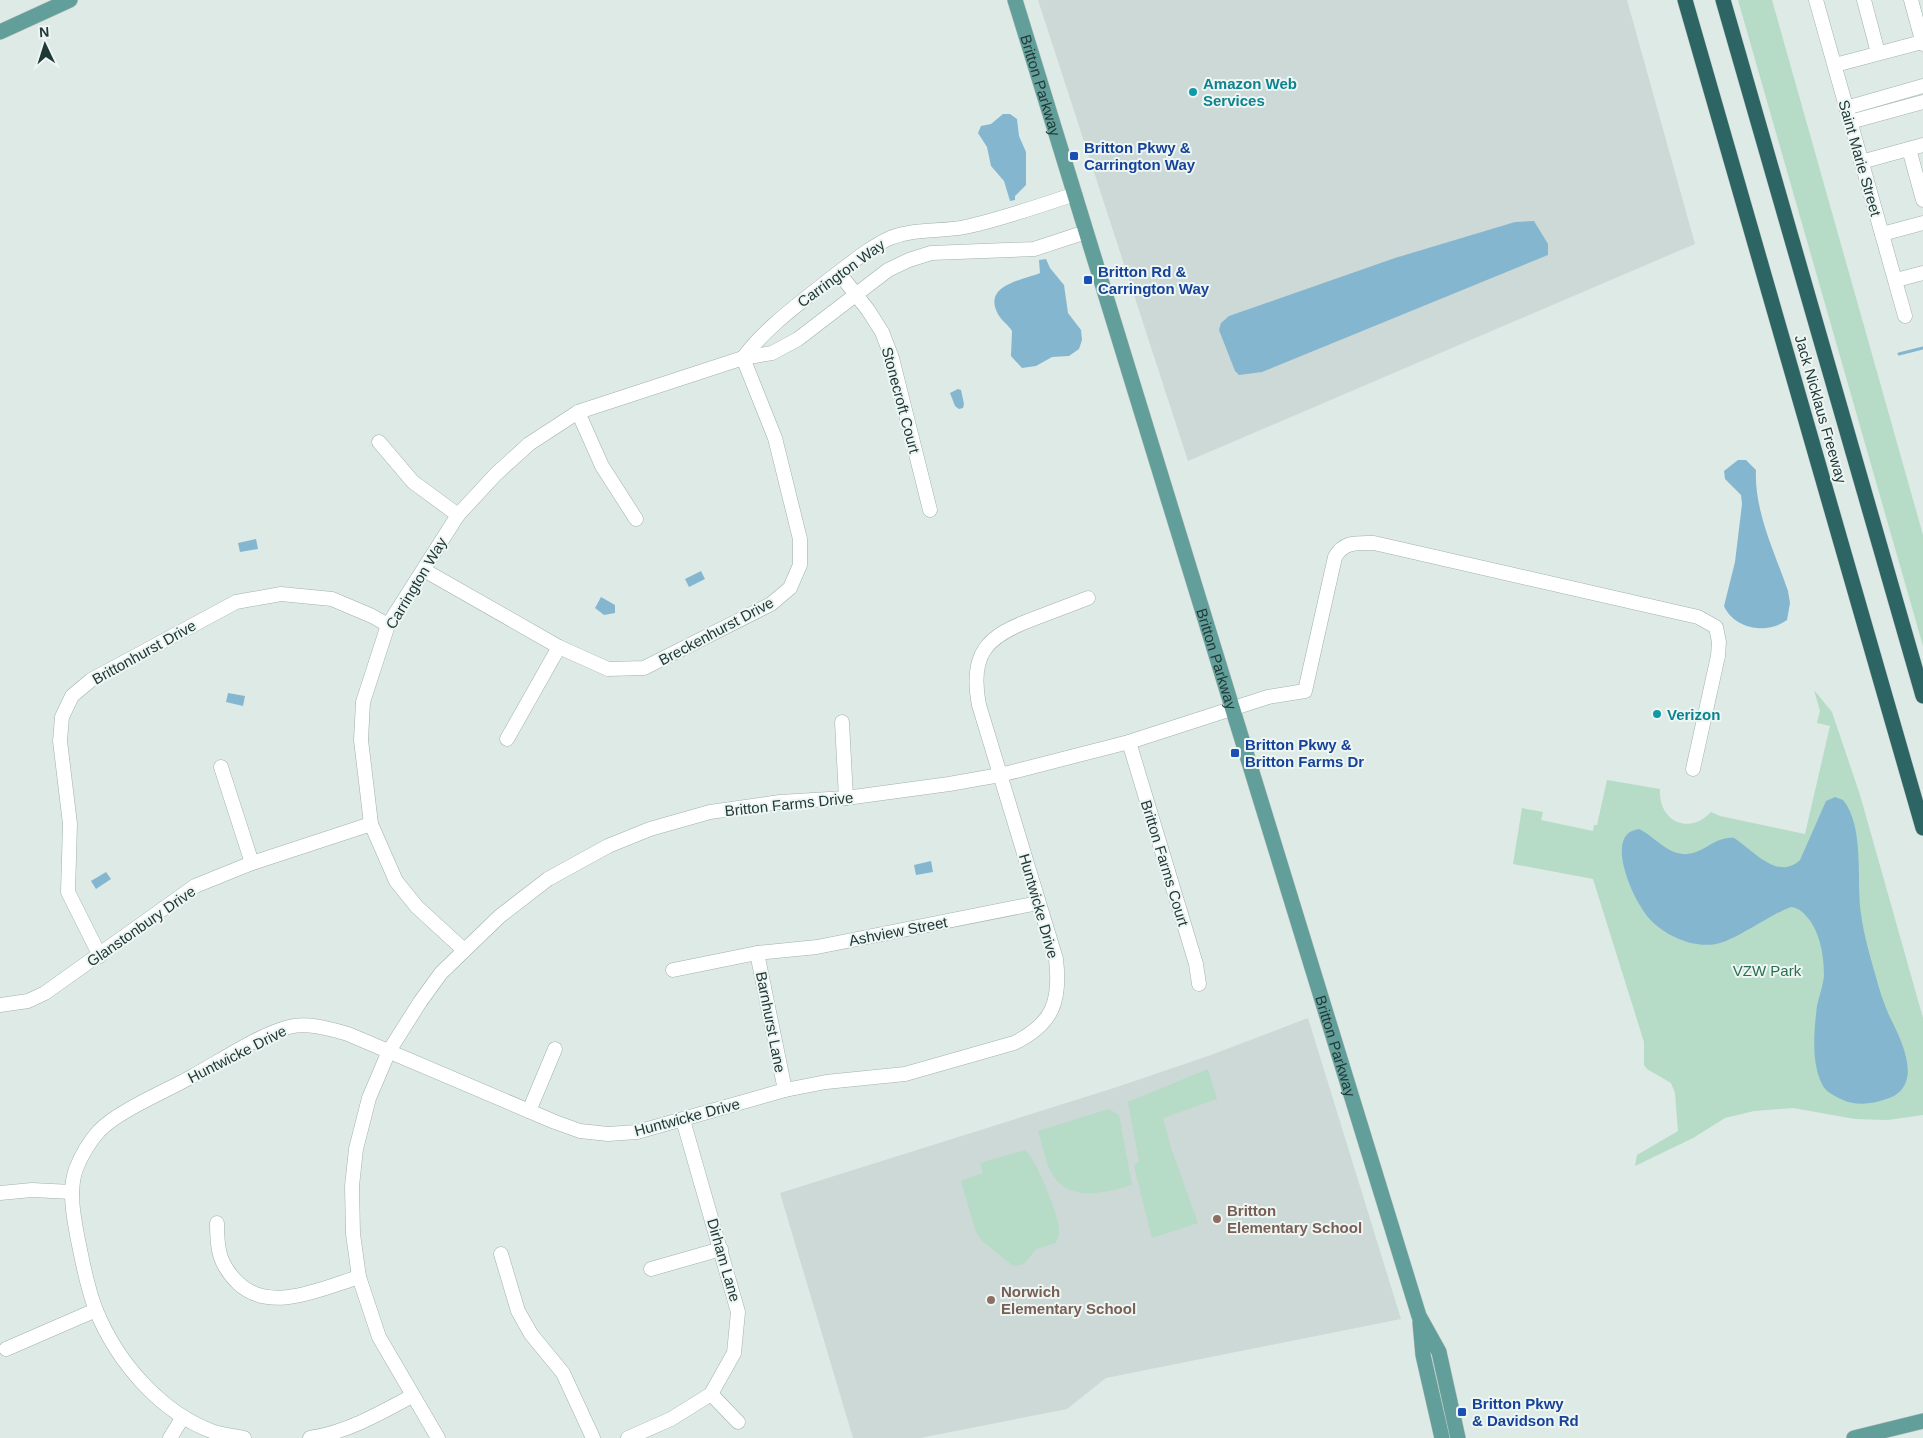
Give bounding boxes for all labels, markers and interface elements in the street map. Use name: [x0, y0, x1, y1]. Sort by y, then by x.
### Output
north arrow: [20, 20, 70, 70]
text: N: [38, 24, 50, 40]
street label: Britton Parkway: [1018, 32, 1065, 138]
place label: Amazon Web Services: [1203, 75, 1297, 109]
marker: Amazon Web Services: [1187, 86, 1199, 98]
street label: Saint Marie Street: [1835, 98, 1885, 219]
place label: Britton Pkwy & Carrington Way: [1084, 139, 1196, 173]
marker: Britton Pkwy & Carrington Way: [1068, 150, 1080, 162]
street label: Carrington Way: [794, 235, 888, 310]
place label: Britton Rd & Carrington Way: [1098, 263, 1210, 297]
marker: Britton Rd & Carrington Way: [1082, 274, 1094, 286]
street label: Jack Nicklaus Freeway: [1792, 333, 1850, 486]
street label: Stonecroft Court: [879, 345, 924, 456]
street label: Carrington Way: [382, 534, 450, 632]
street label: Breckenhurst Drive: [656, 594, 776, 668]
street label: Britton Parkway: [1194, 606, 1241, 712]
street label: Brittonhurst Drive: [89, 616, 199, 688]
place label: Verizon: [1667, 706, 1720, 723]
marker: Verizon: [1651, 708, 1663, 720]
place label: Britton Pkwy & Britton Farms Dr: [1245, 736, 1364, 770]
marker: Britton Pkwy & Britton Farms Dr: [1229, 747, 1241, 759]
street label: Britton Farms Drive: [724, 789, 854, 819]
street label: Britton Farms Court: [1138, 798, 1193, 929]
street label: Huntwicke Drive: [1016, 852, 1062, 960]
street label: Glanstonbury Drive: [84, 882, 198, 970]
street label: Ashview Street: [847, 913, 950, 949]
park label: VZW Park: [1733, 962, 1802, 979]
street label: Barnhurst Lane: [753, 970, 789, 1074]
street label: Britton Parkway: [1313, 993, 1360, 1099]
street label: Huntwicke Drive: [185, 1022, 289, 1086]
street label: Huntwicke Drive: [632, 1095, 742, 1139]
place label: Britton Elementary School: [1227, 1202, 1362, 1236]
marker: Britton Elementary School: [1211, 1213, 1223, 1225]
street label: Dirham Lane: [704, 1216, 744, 1304]
place label: Norwich Elementary School: [1001, 1283, 1136, 1317]
marker: Norwich Elementary School: [985, 1294, 997, 1306]
place label: Britton Pkwy & Davidson Rd: [1472, 1395, 1579, 1429]
marker: Britton Pkwy & Davidson Rd: [1456, 1406, 1468, 1418]

